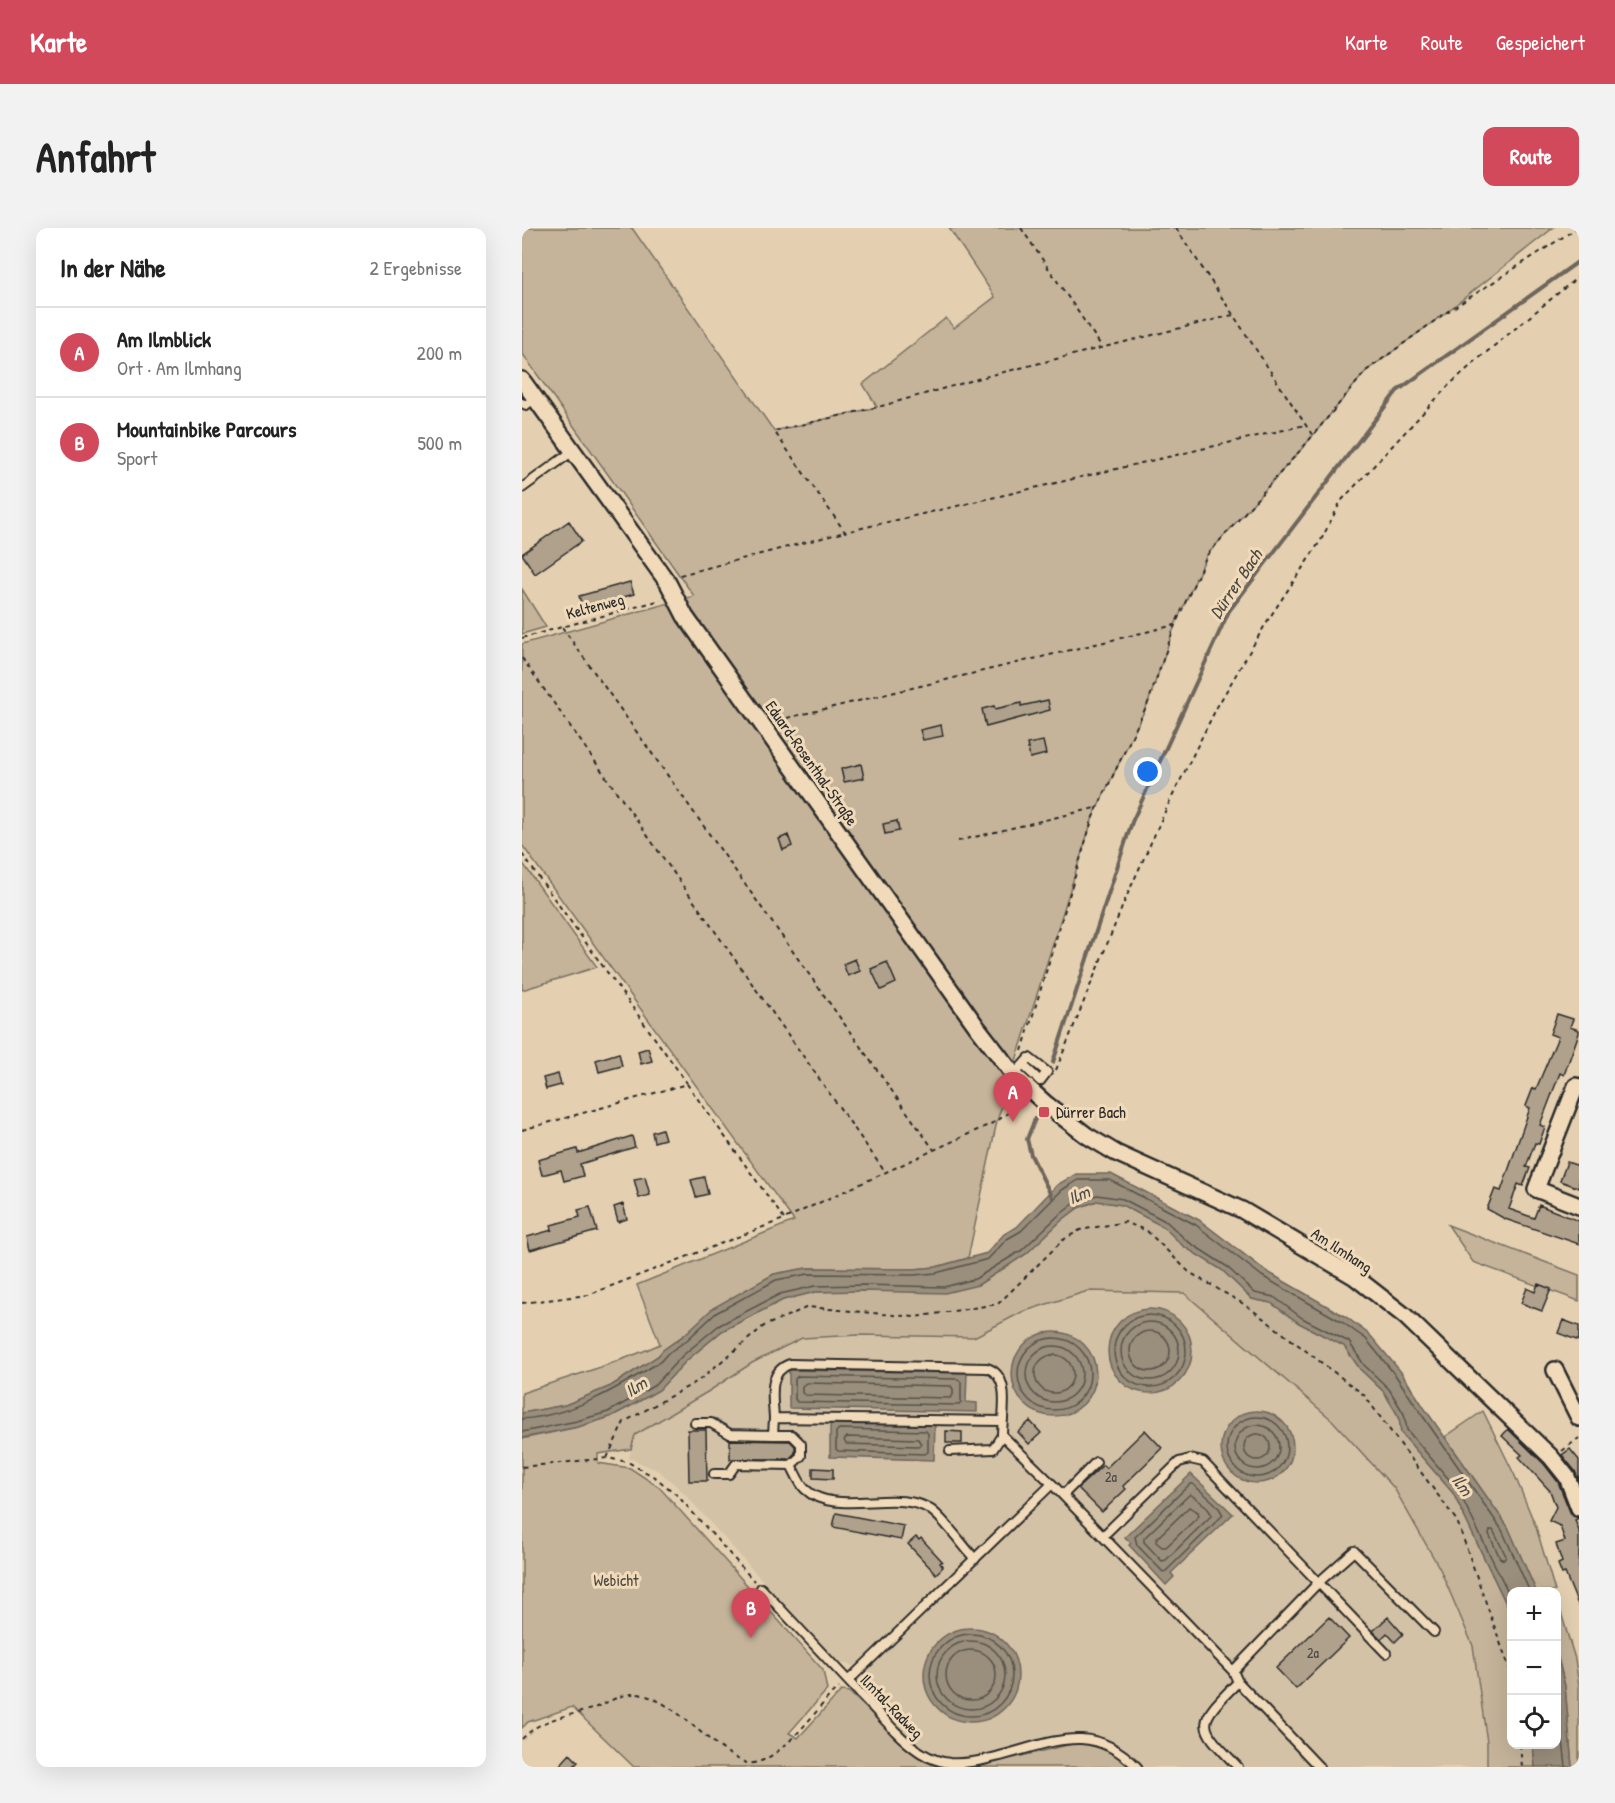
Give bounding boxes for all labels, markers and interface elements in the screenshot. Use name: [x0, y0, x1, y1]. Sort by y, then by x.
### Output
text: Karte: [30, 23, 87, 61]
text: Karte: [1345, 28, 1388, 57]
text: Route: [1421, 28, 1463, 57]
text: Gespeichert: [1496, 28, 1585, 57]
button: Route: [1483, 127, 1579, 186]
text: Anfahrt: [36, 128, 155, 185]
text: In der Nähe: [60, 250, 166, 285]
text: 2 Ergebnisse: [370, 254, 462, 281]
text: Am Ilmblick: [117, 324, 211, 354]
text: A: [75, 339, 84, 366]
text: 200 m: [417, 339, 462, 366]
text: Ort · Am Ilmhang: [117, 354, 242, 381]
text: Mountainbike Parcours: [117, 414, 297, 444]
text: B: [74, 429, 85, 456]
text: 500 m: [417, 429, 462, 456]
text: Sport: [117, 444, 157, 471]
water label: Dürrer Bach: [1203, 543, 1269, 623]
street label: Keltenweg: [564, 588, 626, 624]
street label: Eduard-Rosenthal-Straße: [761, 696, 864, 830]
your location: [1133, 757, 1162, 786]
pin: A: [994, 1072, 1032, 1122]
place label: Dürrer Bach: [1056, 1101, 1126, 1123]
marker: Dürrer Bach: [1037, 1105, 1051, 1119]
water label: Ilm: [1064, 1179, 1094, 1210]
street label: Am Ilmhang: [1307, 1222, 1377, 1278]
water label: Ilm: [620, 1370, 652, 1403]
house number: 2a: [1105, 1467, 1118, 1486]
water label: Ilm: [1446, 1469, 1479, 1501]
park label: Webicht: [594, 1569, 639, 1591]
map controls: [1507, 1587, 1561, 1749]
button: +: [1507, 1587, 1561, 1641]
pin: B: [732, 1588, 770, 1638]
button: −: [1507, 1641, 1561, 1695]
house number: 2a: [1307, 1643, 1320, 1662]
street label: Ilmtal-Radweg: [856, 1669, 928, 1743]
button: locate: [1507, 1695, 1561, 1749]

